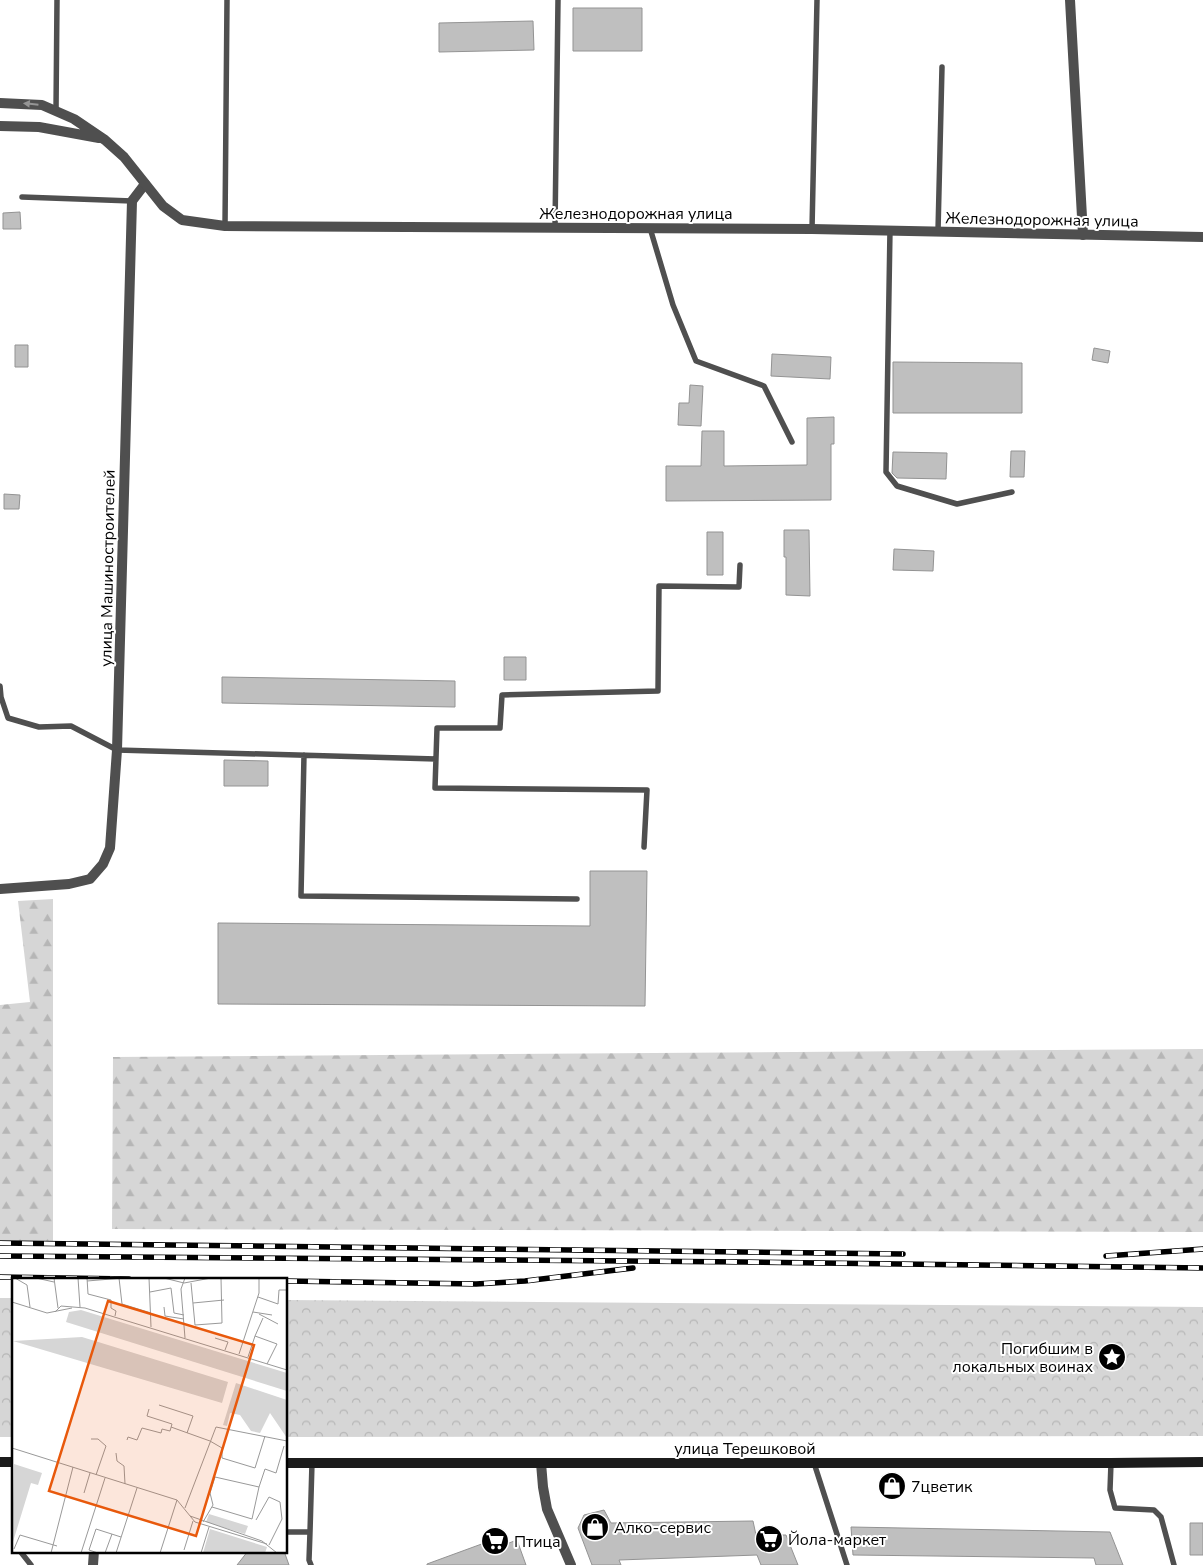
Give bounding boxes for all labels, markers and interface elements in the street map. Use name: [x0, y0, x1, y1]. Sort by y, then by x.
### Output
one-way arrow: [22, 100, 38, 108]
street label: Железнодорожная улица: [539, 203, 733, 225]
street label: Железнодорожная улица: [945, 207, 1139, 233]
street label: улица Машиностроителей: [95, 469, 121, 667]
inset map: [12, 1278, 288, 1552]
place label: Погибшим в локальных воинах: [952, 1338, 1093, 1378]
place icon: Погибшим в локальных воинах: [1097, 1342, 1127, 1372]
street label: улица Терешковой: [674, 1438, 816, 1460]
shop icon: 7цветик: [877, 1471, 907, 1501]
place label: 7цветик: [911, 1476, 973, 1498]
shop icon: Алко-сервис: [580, 1512, 610, 1542]
place label: Алко-сервис: [614, 1517, 711, 1539]
supermarket icon: Йола-маркет: [754, 1524, 784, 1554]
supermarket icon: Птица: [480, 1526, 510, 1556]
place label: Йола-маркет: [788, 1529, 887, 1551]
place label: Птица: [514, 1531, 561, 1553]

